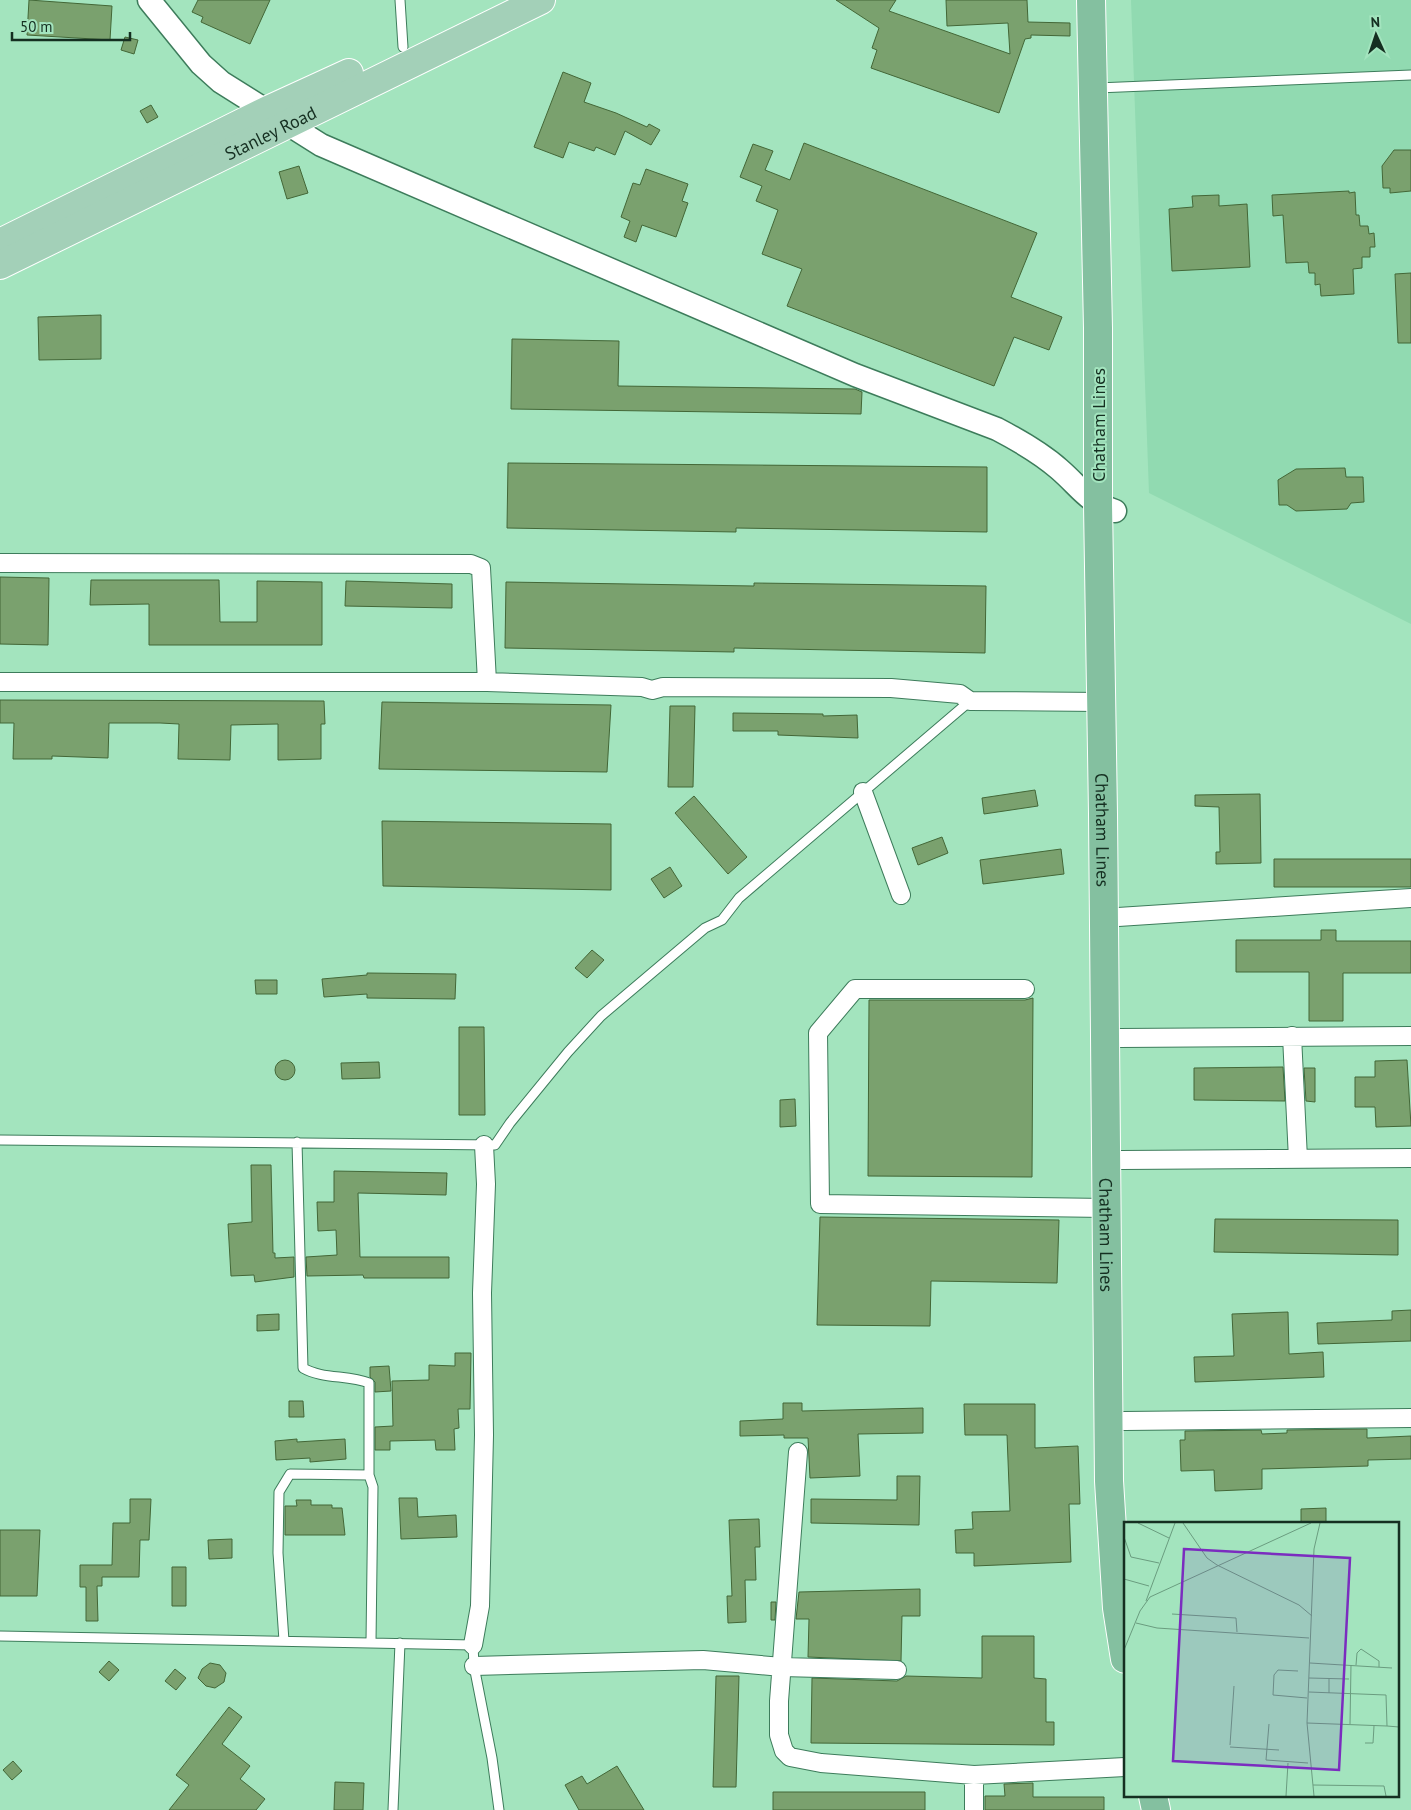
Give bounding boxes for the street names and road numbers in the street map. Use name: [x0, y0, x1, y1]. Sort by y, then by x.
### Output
street label: Stanley Road: [221, 100, 320, 165]
street label: Chatham Lines: [1087, 368, 1110, 482]
street label: Chatham Lines: [1091, 773, 1115, 887]
street label: Chatham Lines: [1095, 1178, 1119, 1292]

